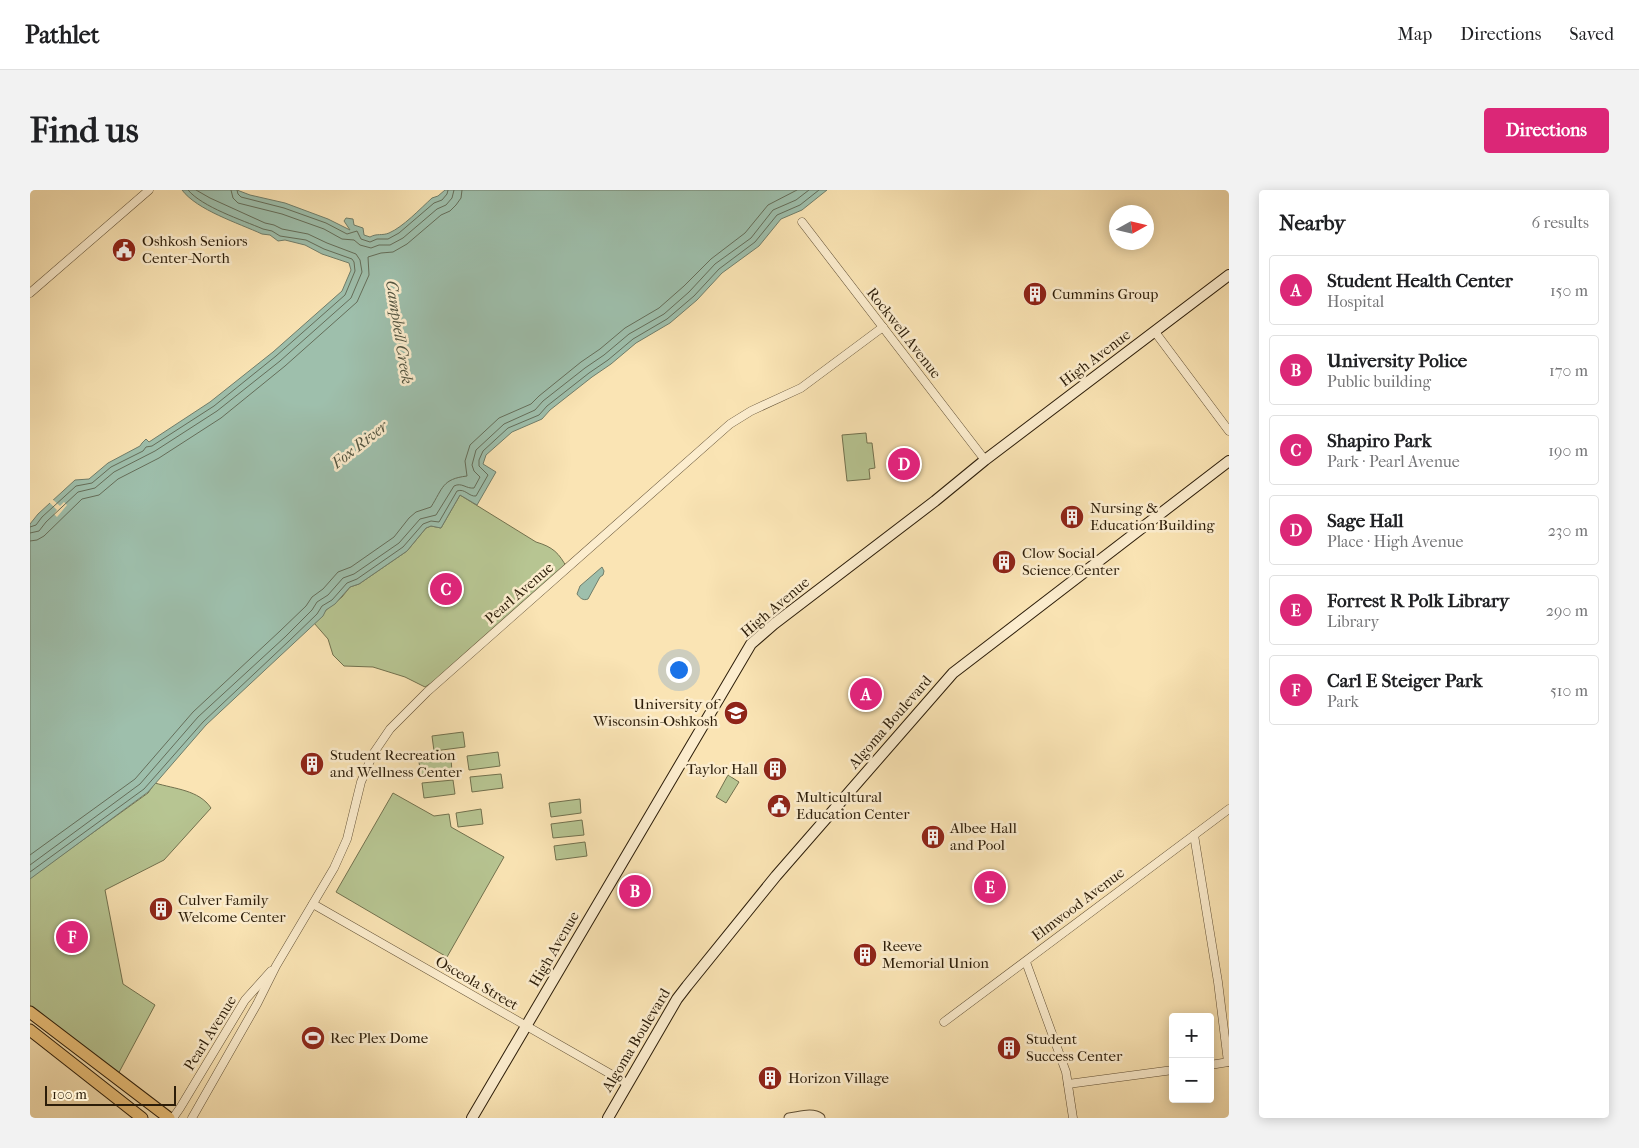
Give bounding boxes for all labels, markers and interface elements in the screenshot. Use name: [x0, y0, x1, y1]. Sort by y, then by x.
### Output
text: Pathlet: [25, 21, 99, 49]
text: Map: [1398, 24, 1432, 45]
text: Directions: [1460, 24, 1541, 45]
text: Saved: [1569, 24, 1614, 45]
button: Directions: [1484, 108, 1609, 153]
text: Find us: [30, 110, 139, 151]
north arrow: [1109, 205, 1154, 250]
text: Nearby: [1279, 211, 1345, 235]
text: 6 results: [1531, 213, 1589, 232]
place label: Oshkosh Seniors Center-North: [142, 232, 248, 267]
public building icon: Oshkosh Seniors Center-North: [111, 237, 137, 263]
text: Student Health Center: [1327, 270, 1513, 292]
water label: Campbell Creek: [382, 279, 417, 385]
building icon: Cummins Group: [1022, 281, 1048, 307]
text: A: [1291, 281, 1301, 300]
text: 150 m: [1550, 281, 1588, 300]
street label: Rockwell Avenue: [863, 284, 946, 383]
place label: Cummins Group: [1052, 285, 1158, 303]
text: Hospital: [1327, 292, 1384, 311]
street label: High Avenue: [1056, 325, 1135, 391]
text: University Police: [1327, 350, 1467, 372]
text: B: [1291, 361, 1301, 380]
text: 170 m: [1549, 361, 1588, 380]
text: Public building: [1327, 372, 1431, 391]
water label: Fox River: [327, 415, 393, 473]
text: Shapiro Park: [1327, 430, 1432, 452]
text: C: [1291, 441, 1301, 460]
text: 190 m: [1548, 441, 1588, 460]
pin: D: [888, 445, 920, 483]
text: Park · Pearl Avenue: [1327, 452, 1460, 471]
place label: Nursing & Education Building: [1090, 499, 1215, 534]
building icon: Nursing & Education Building: [1059, 504, 1085, 530]
text: Sage Hall: [1327, 510, 1404, 532]
text: D: [1290, 521, 1302, 540]
text: 230 m: [1548, 521, 1588, 540]
text: Place · High Avenue: [1327, 532, 1463, 551]
place label: Clow Social Science Center: [1022, 544, 1120, 579]
building icon: Clow Social Science Center: [991, 549, 1017, 575]
street label: Pearl Avenue: [481, 558, 557, 628]
pin: C: [430, 570, 462, 608]
street label: High Avenue: [737, 573, 814, 641]
text: Forrest R Polk Library: [1327, 590, 1509, 612]
text: E: [1291, 601, 1301, 620]
text: 290 m: [1546, 601, 1588, 620]
text: Library: [1327, 612, 1379, 631]
your location: [666, 657, 692, 683]
text: Carl E Steiger Park: [1327, 670, 1483, 692]
street label: Algoma Boulevard: [845, 672, 935, 772]
pin: A: [850, 675, 882, 713]
text: F: [1292, 681, 1300, 700]
text: 510 m: [1550, 681, 1588, 700]
text: Park: [1327, 692, 1359, 711]
place label: University of Wisconsin-Oshkosh: [592, 695, 721, 730]
school or university icon: University of Wisconsin-Oshkosh: [723, 700, 749, 726]
place label: Student Recreation and Wellness Center: [330, 746, 463, 781]
building icon: Student Recreation and Wellness Center: [299, 751, 325, 777]
building icon: Taylor Hall: [762, 756, 788, 782]
place label: Taylor Hall: [686, 760, 758, 778]
place label: Multicultural Education Center: [796, 788, 910, 823]
public building icon: Multicultural Education Center: [766, 793, 792, 819]
place label: Albee Hall and Pool: [949, 819, 1017, 854]
building icon: Albee Hall and Pool: [920, 824, 946, 850]
street label: Elmwood Avenue: [1028, 863, 1128, 945]
pin: E: [974, 868, 1006, 906]
pin: B: [619, 872, 651, 910]
place label: Culver Family Welcome Center: [177, 891, 286, 926]
building icon: Culver Family Welcome Center: [148, 896, 174, 922]
street label: High Avenue: [525, 907, 583, 990]
pin: F: [56, 918, 88, 956]
place label: Reeve Memorial Union: [882, 937, 989, 972]
building icon: Reeve Memorial Union: [852, 942, 878, 968]
street label: Osceola Street: [432, 952, 522, 1014]
street label: Algoma Boulevard: [597, 984, 674, 1096]
street label: Pearl Avenue: [180, 992, 240, 1074]
map controls: [1169, 1013, 1214, 1103]
button: +: [1169, 1013, 1214, 1058]
sports icon: Rec Plex Dome: [300, 1025, 326, 1051]
place label: Rec Plex Dome: [330, 1029, 429, 1047]
place label: Student Success Center: [1026, 1030, 1123, 1065]
building icon: Student Success Center: [996, 1035, 1022, 1061]
button: −: [1169, 1058, 1214, 1103]
building icon: Horizon Village: [757, 1065, 783, 1091]
place label: Horizon Village: [788, 1069, 889, 1087]
scale bar: [45, 1083, 176, 1106]
text: 100 m: [52, 1086, 87, 1103]

